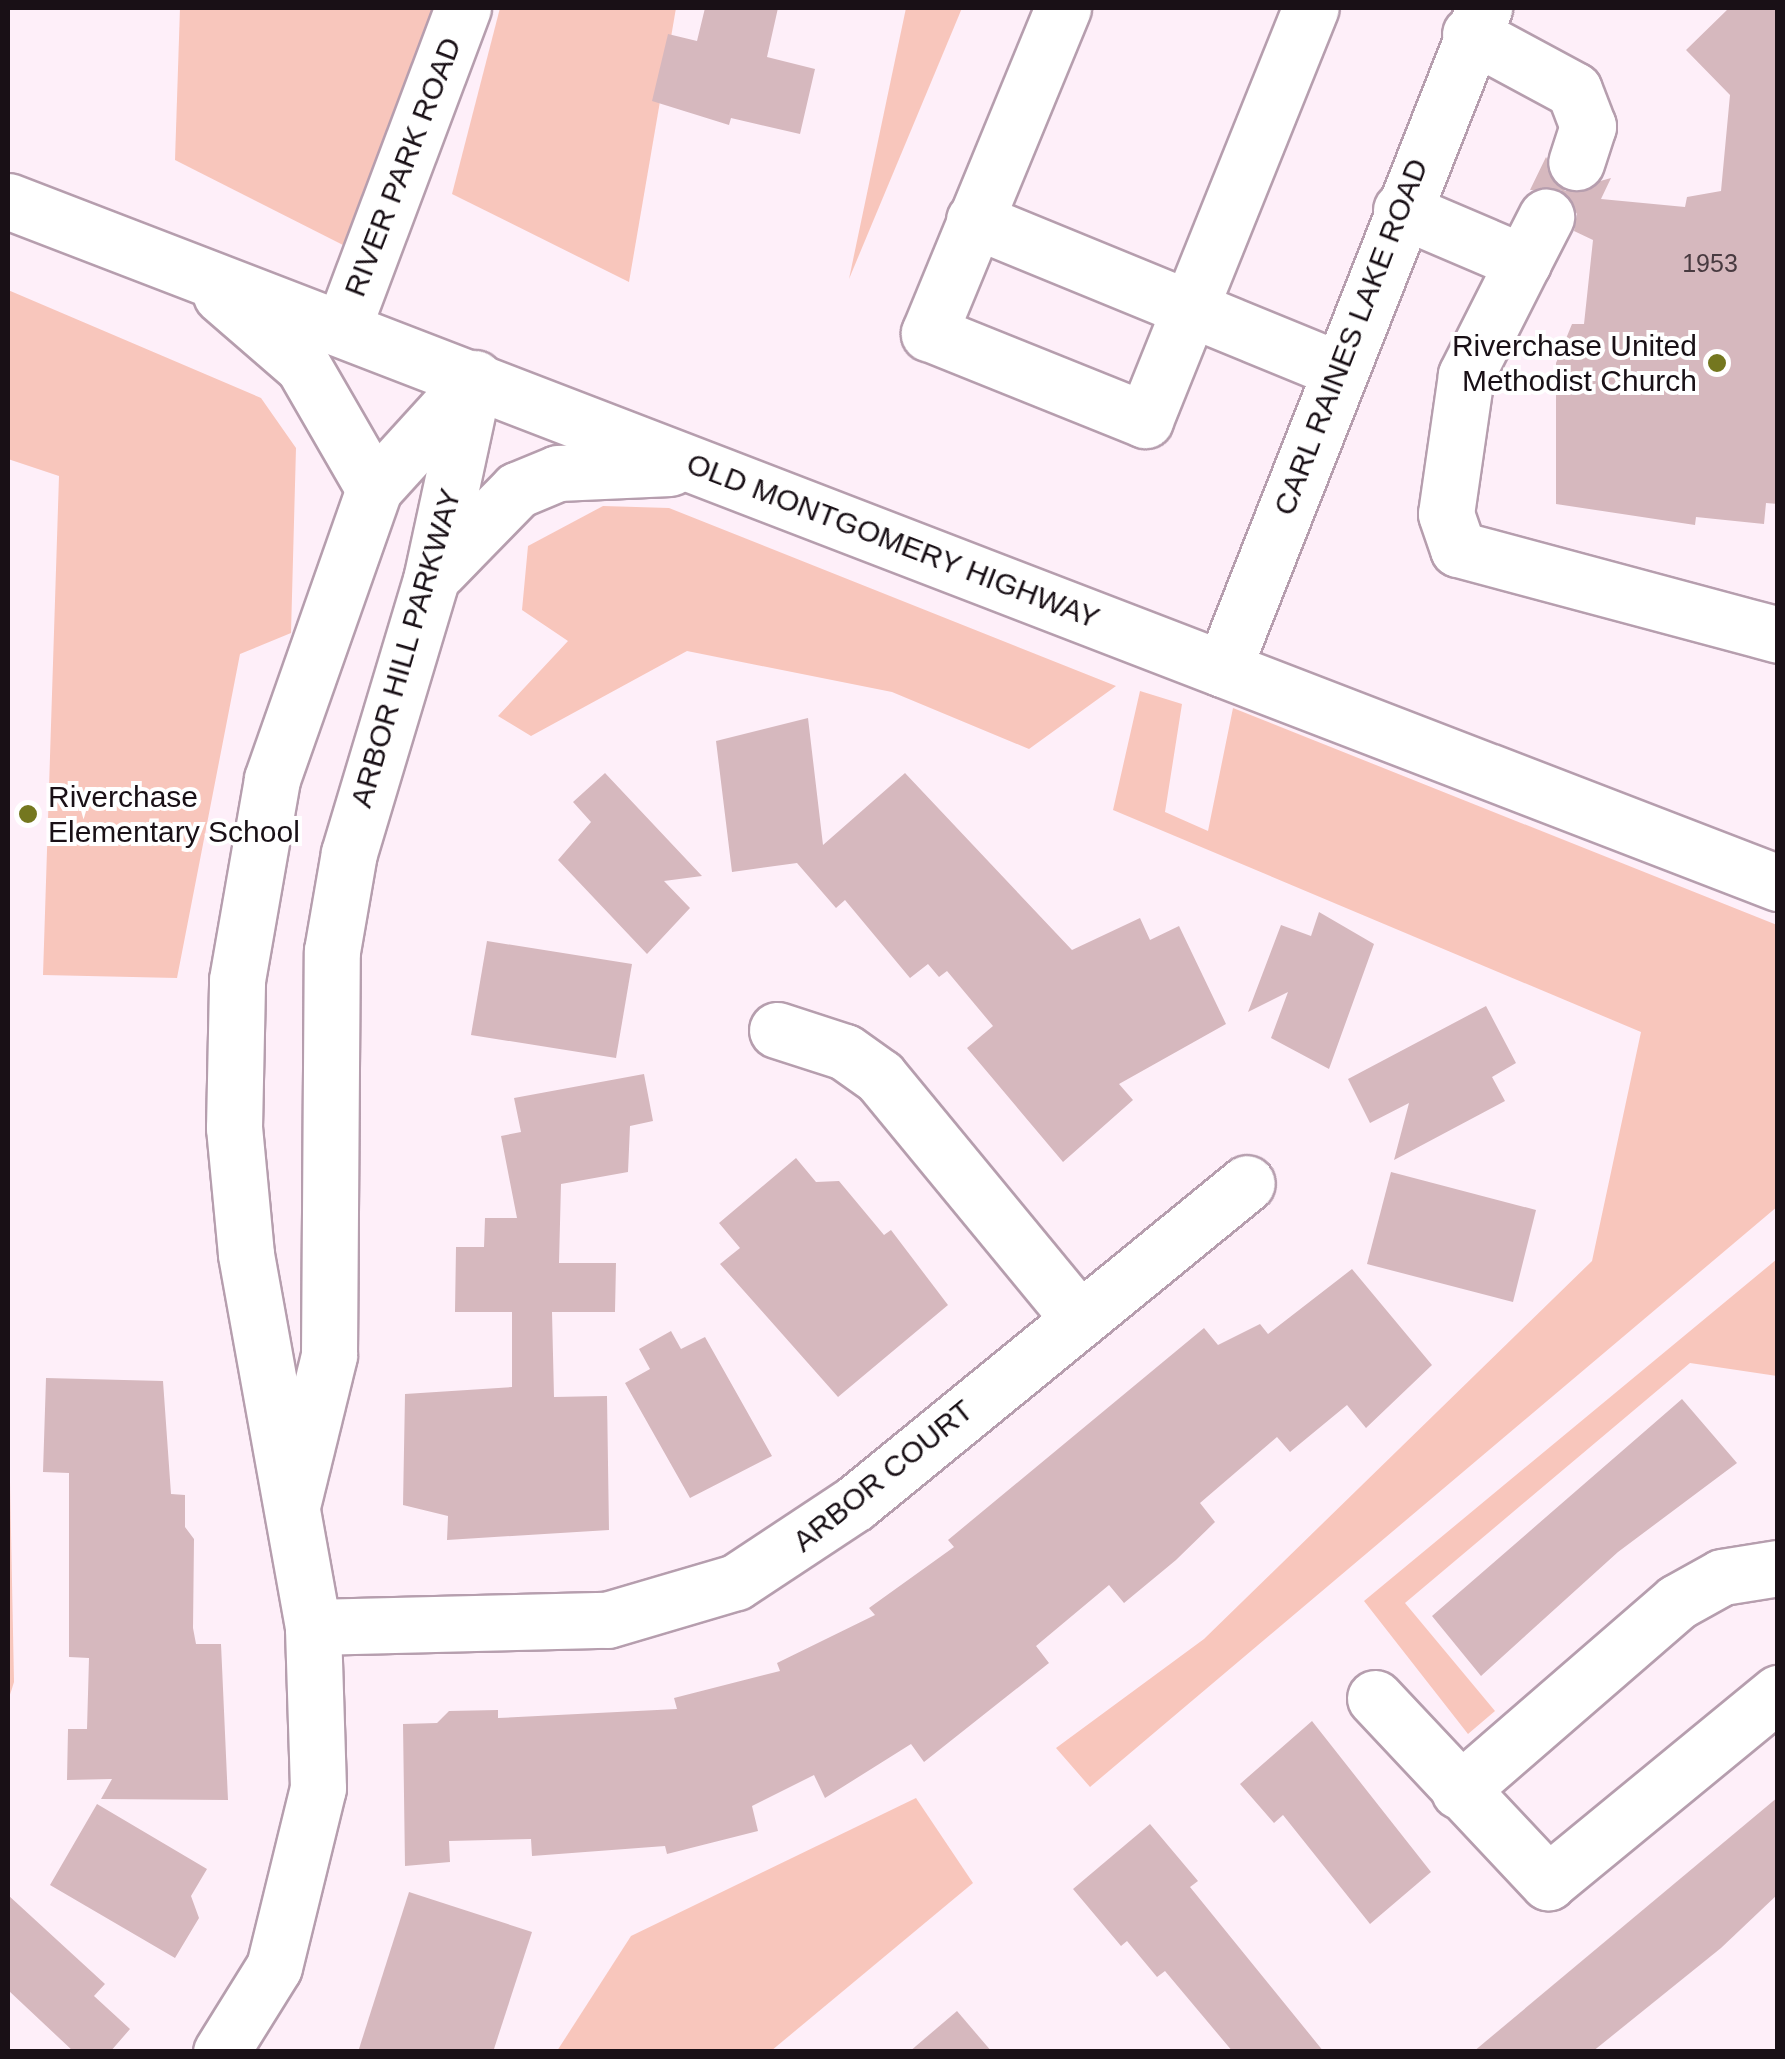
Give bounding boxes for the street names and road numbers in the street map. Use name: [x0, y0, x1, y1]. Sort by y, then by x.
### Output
street label: RIVER PARK ROAD: [337, 32, 469, 302]
street label: CARL RAINES LAKE ROAD: [1266, 153, 1436, 521]
street label: OLD MONTGOMERY HIGHWAY: [681, 445, 1105, 637]
street label: ARBOR HILL PARKWAY: [343, 484, 469, 812]
street label: ARBOR COURT: [786, 1392, 980, 1560]

